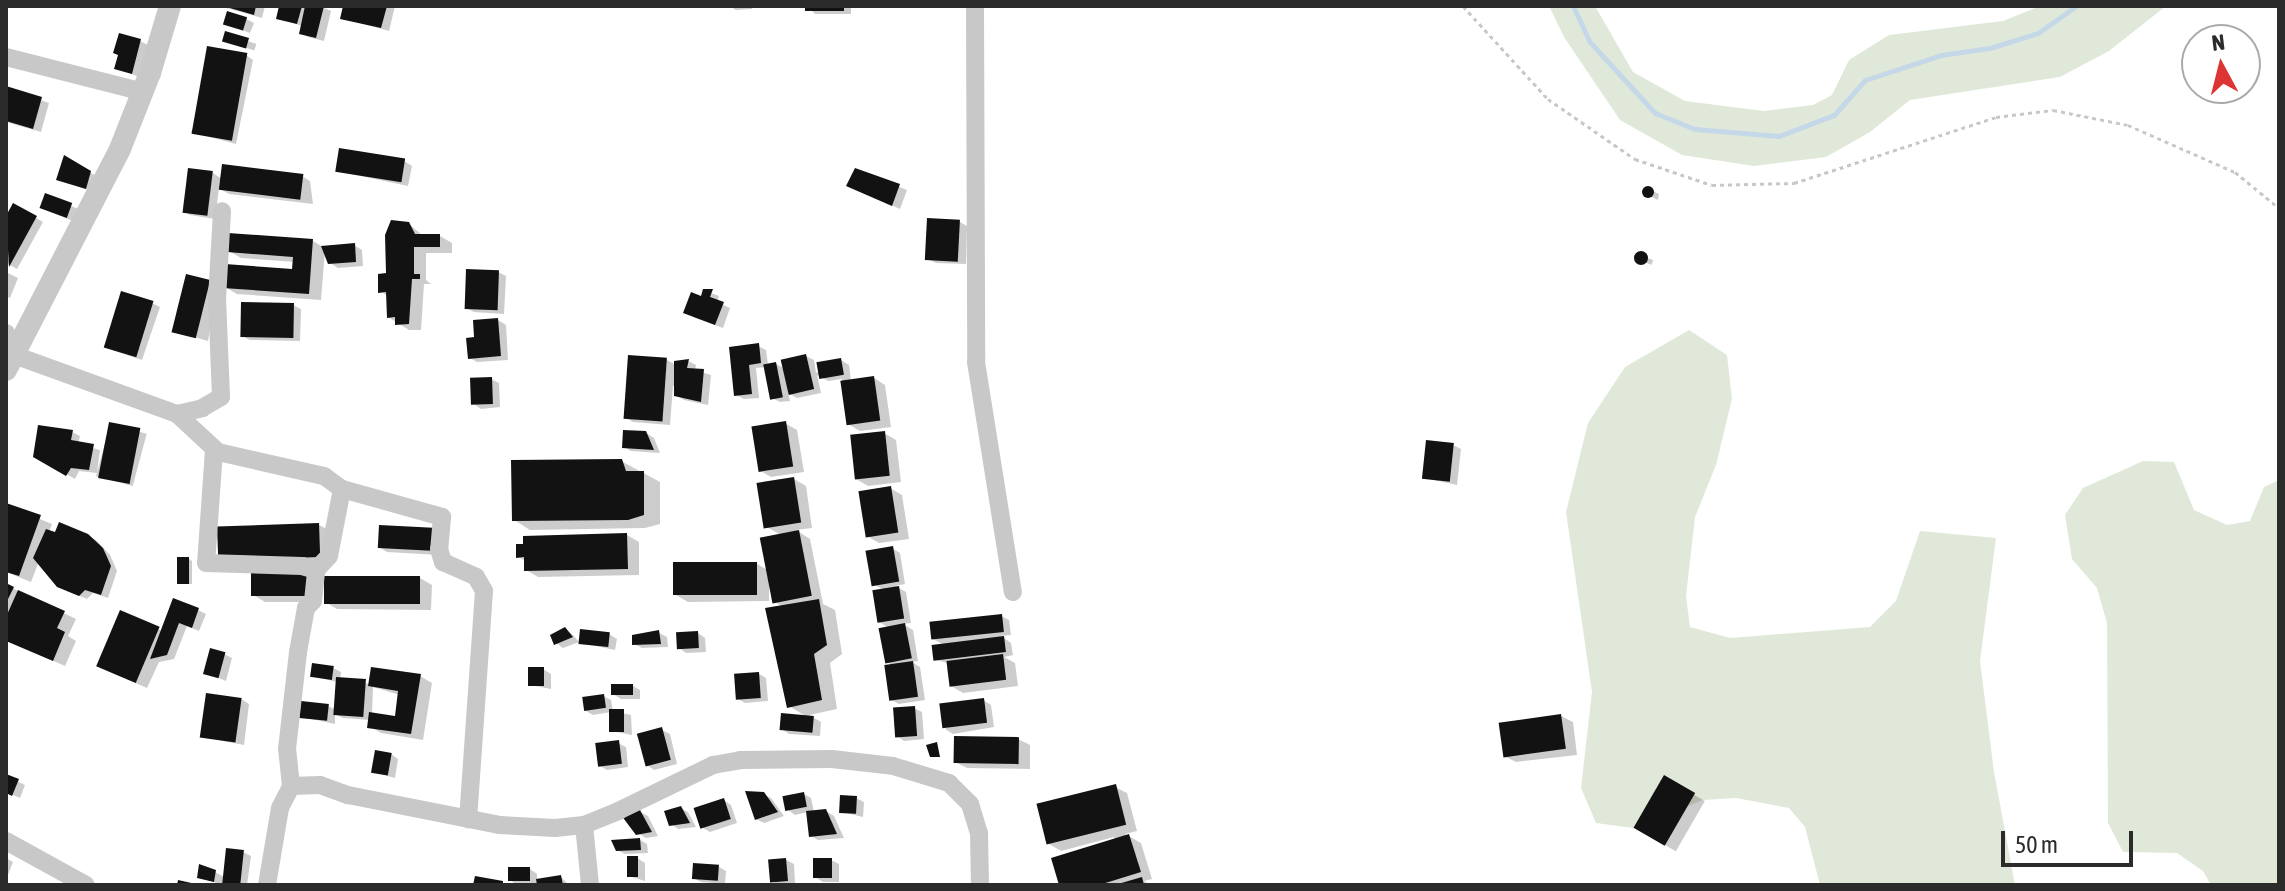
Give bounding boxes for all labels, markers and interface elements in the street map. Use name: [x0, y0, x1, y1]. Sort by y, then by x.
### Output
north arrow: [2181, 24, 2261, 104]
text: N: [2210, 28, 2226, 56]
scale bar: [2005, 815, 2137, 865]
text: 50 m: [2015, 831, 2058, 858]

